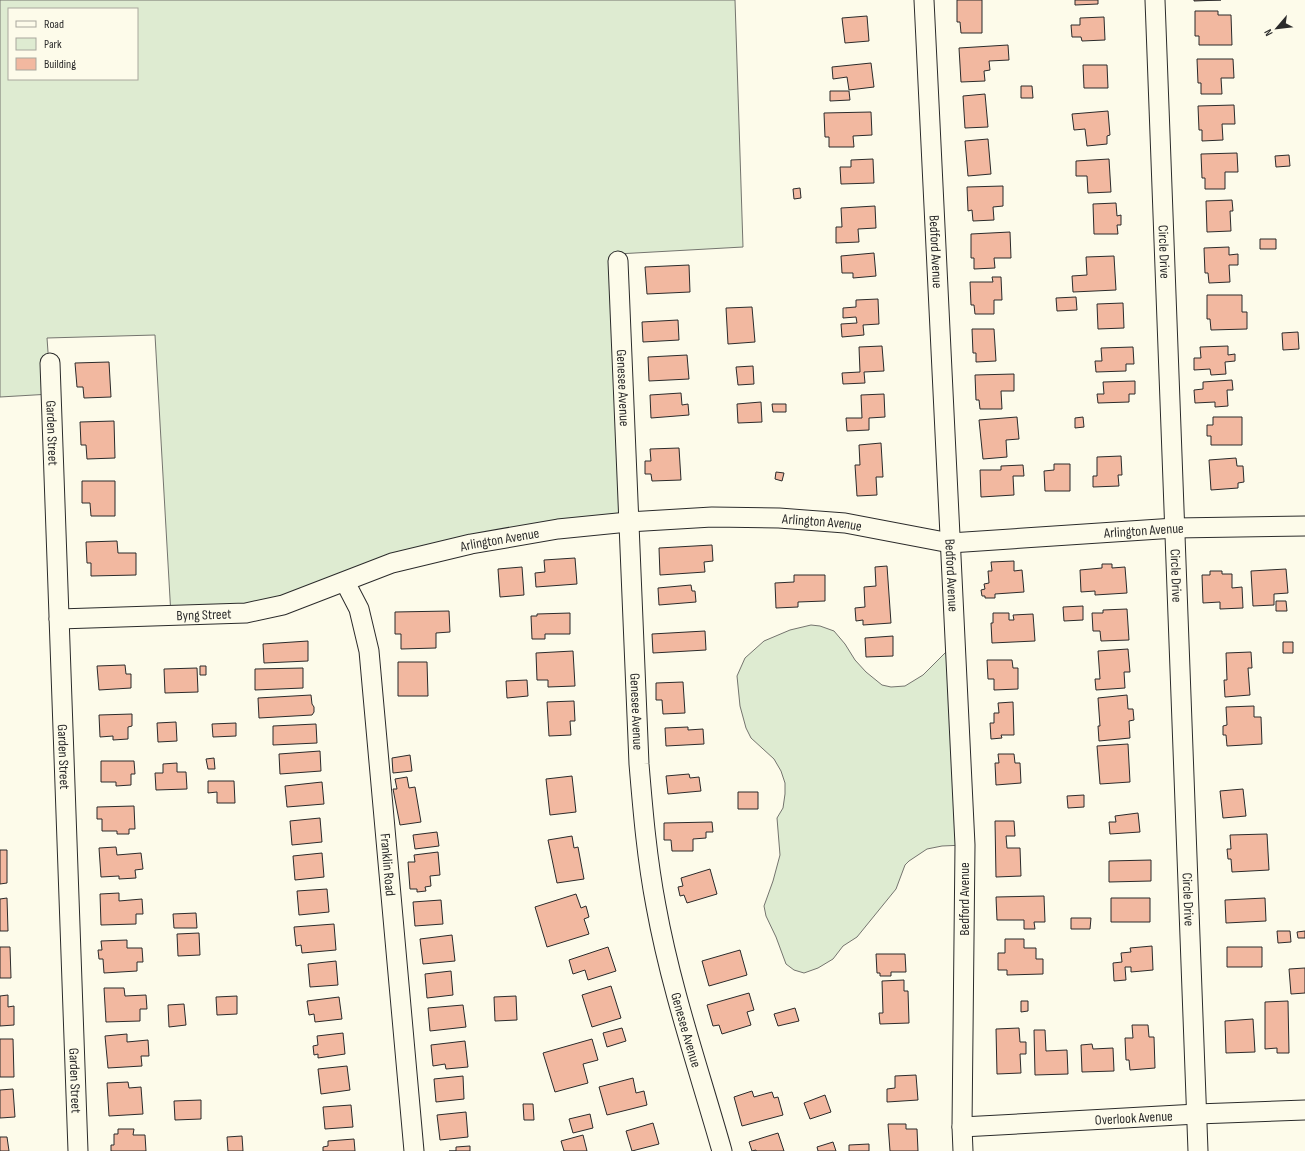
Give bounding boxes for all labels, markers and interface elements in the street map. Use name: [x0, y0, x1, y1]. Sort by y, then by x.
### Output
legend: [8, 8, 138, 80]
north arrow: [1257, 8, 1297, 48]
text: Road: [44, 17, 64, 32]
text: N: [1261, 27, 1276, 38]
text: Park: [44, 37, 62, 52]
text: Building: [44, 57, 76, 72]
street label: Bedford Avenue: [926, 215, 946, 289]
street label: Circle Drive: [1155, 225, 1174, 279]
street label: Genesee Avenue: [613, 349, 633, 427]
street label: Garden Street: [43, 400, 62, 466]
street label: Arlington Avenue: [781, 510, 863, 535]
street label: Arlington Avenue: [1102, 519, 1184, 541]
street label: Arlington Avenue: [457, 524, 540, 555]
street label: Bedford Avenue: [942, 538, 962, 612]
street label: Circle Drive: [1167, 548, 1186, 603]
street label: Byng Street: [176, 605, 232, 624]
street label: Genesee Avenue: [627, 673, 647, 750]
street label: Garden Street: [54, 724, 74, 790]
street label: Franklin Road: [377, 832, 400, 897]
street label: Bedford Avenue: [956, 862, 973, 936]
street label: Circle Drive: [1179, 872, 1198, 927]
street label: Genesee Avenue: [668, 990, 705, 1069]
street label: Garden Street: [66, 1048, 85, 1114]
street label: Overlook Avenue: [1094, 1107, 1173, 1128]

